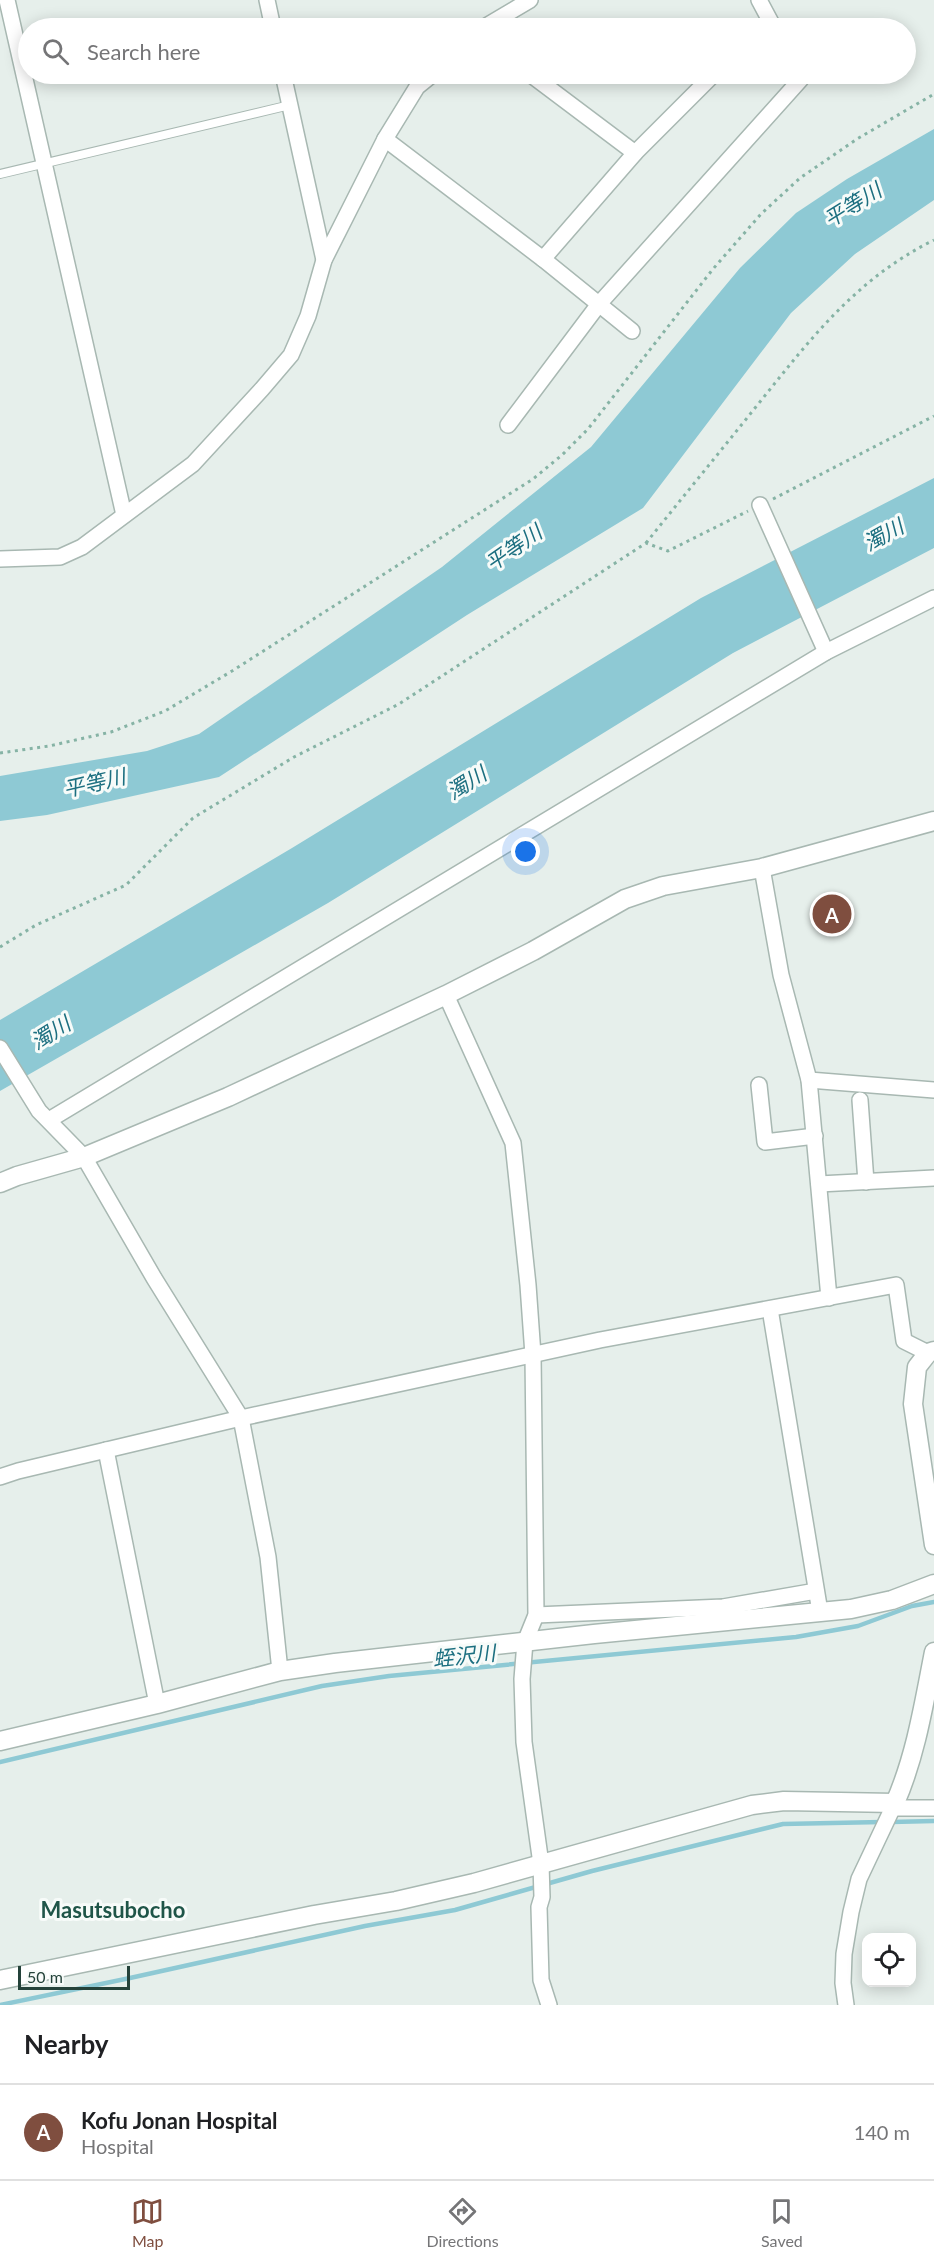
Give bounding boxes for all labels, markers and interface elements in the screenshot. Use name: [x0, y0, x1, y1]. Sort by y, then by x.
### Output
search box: [18, 18, 916, 84]
icon: search: [39, 35, 72, 68]
text: Search here: [87, 38, 200, 65]
water label: 平等川: [819, 176, 887, 231]
water label: 濁川: [859, 512, 909, 555]
water label: 平等川: [480, 518, 548, 575]
water label: 濁川: [442, 759, 492, 804]
water label: 平等川: [60, 762, 129, 801]
your location: [511, 837, 540, 866]
pin: A: [812, 892, 852, 936]
water label: 濁川: [26, 1009, 76, 1054]
water label: 蛭沢川: [431, 1639, 499, 1671]
district label: Masutsubocho: [41, 1896, 185, 1923]
map controls: [862, 1933, 916, 1987]
button: locate: [862, 1933, 916, 1987]
scale bar: [18, 1963, 130, 1990]
text: 50 m: [27, 1967, 63, 1986]
text: Nearby: [24, 2028, 109, 2060]
text: Kofu Jonan Hospital: [81, 2107, 278, 2134]
text: A: [37, 2120, 50, 2144]
text: 140 m: [854, 2120, 910, 2144]
text: Hospital: [81, 2134, 154, 2158]
tab: Map: [131, 2195, 164, 2250]
tab: Directions: [426, 2195, 499, 2250]
tab: Saved: [761, 2195, 803, 2250]

